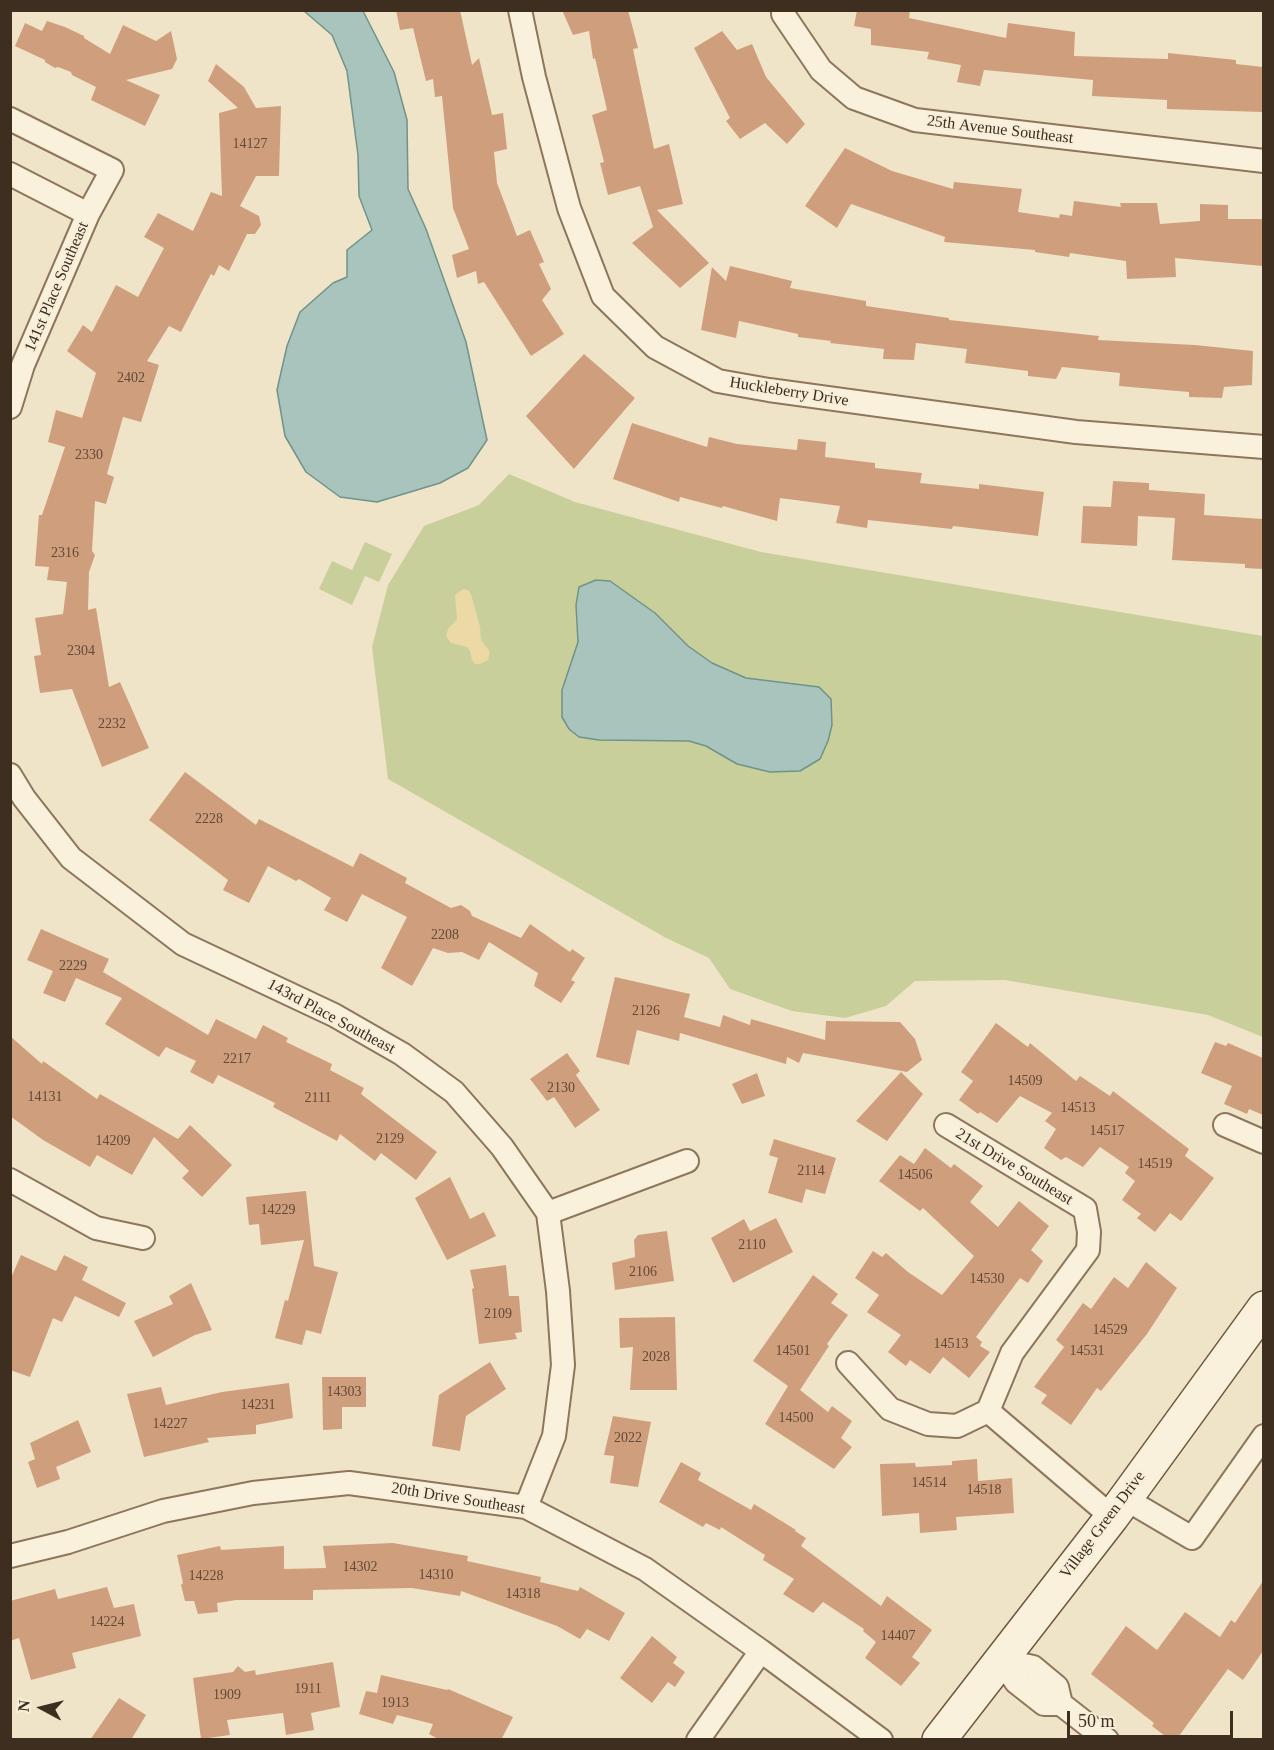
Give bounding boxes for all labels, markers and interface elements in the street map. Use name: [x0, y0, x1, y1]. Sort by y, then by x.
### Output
street label: 25th Avenue Southeast: [926, 111, 1074, 149]
house number: 14127: [232, 136, 268, 152]
street label: 141st Place Southeast: [21, 219, 93, 355]
house number: 2402: [117, 370, 145, 386]
street label: Huckleberry Drive: [728, 373, 850, 411]
house number: 2330: [75, 447, 103, 463]
house number: 2316: [51, 545, 79, 561]
house number: 2304: [67, 643, 95, 659]
house number: 2232: [98, 716, 126, 732]
house number: 2228: [195, 811, 223, 827]
house number: 2208: [431, 927, 459, 943]
house number: 2229: [59, 958, 87, 974]
street label: 143rd Place Southeast: [264, 975, 398, 1059]
house number: 2126: [632, 1003, 660, 1019]
house number: 2217: [223, 1051, 251, 1067]
house number: 14509: [1008, 1073, 1042, 1089]
house number: 2130: [547, 1080, 575, 1096]
house number: 14131: [28, 1089, 63, 1105]
house number: 2111: [305, 1090, 331, 1106]
house number: 14513: [1060, 1100, 1096, 1116]
house number: 14517: [1090, 1123, 1124, 1139]
street label: 21st Drive Southeast: [952, 1124, 1076, 1210]
house number: 2129: [376, 1131, 404, 1147]
house number: 14209: [95, 1133, 130, 1149]
house number: 14519: [1138, 1156, 1172, 1172]
house number: 2114: [797, 1163, 825, 1179]
house number: 14506: [898, 1167, 932, 1183]
house number: 14229: [260, 1202, 296, 1218]
house number: 2110: [738, 1237, 766, 1253]
house number: 2106: [629, 1264, 657, 1280]
house number: 14530: [970, 1271, 1004, 1287]
house number: 2109: [484, 1306, 512, 1322]
house number: 14529: [1092, 1322, 1128, 1338]
house number: 14513: [934, 1336, 968, 1352]
house number: 14501: [776, 1343, 810, 1359]
house number: 14531: [1070, 1343, 1104, 1359]
house number: 2028: [642, 1349, 670, 1365]
house number: 14303: [326, 1384, 362, 1400]
house number: 14231: [240, 1397, 276, 1413]
house number: 14500: [778, 1410, 813, 1426]
house number: 14227: [152, 1416, 188, 1432]
house number: 2022: [614, 1430, 642, 1446]
street label: Village Green Drive: [1056, 1467, 1150, 1583]
house number: 14514: [912, 1475, 946, 1491]
street label: 20th Drive Southeast: [390, 1479, 526, 1519]
house number: 14518: [966, 1482, 1002, 1498]
house number: 14302: [342, 1559, 378, 1575]
house number: 14310: [418, 1567, 454, 1583]
house number: 14228: [188, 1568, 224, 1584]
house number: 14318: [506, 1586, 540, 1602]
house number: 14224: [89, 1614, 124, 1630]
house number: 14407: [880, 1628, 915, 1644]
north arrow: [12, 1678, 72, 1738]
house number: 1911: [294, 1681, 322, 1697]
house number: 1909: [213, 1687, 241, 1703]
house number: 1913: [381, 1695, 409, 1711]
text: N: [14, 1699, 33, 1713]
scale bar: [1070, 1699, 1236, 1737]
text: 50 m: [1078, 1711, 1115, 1731]

